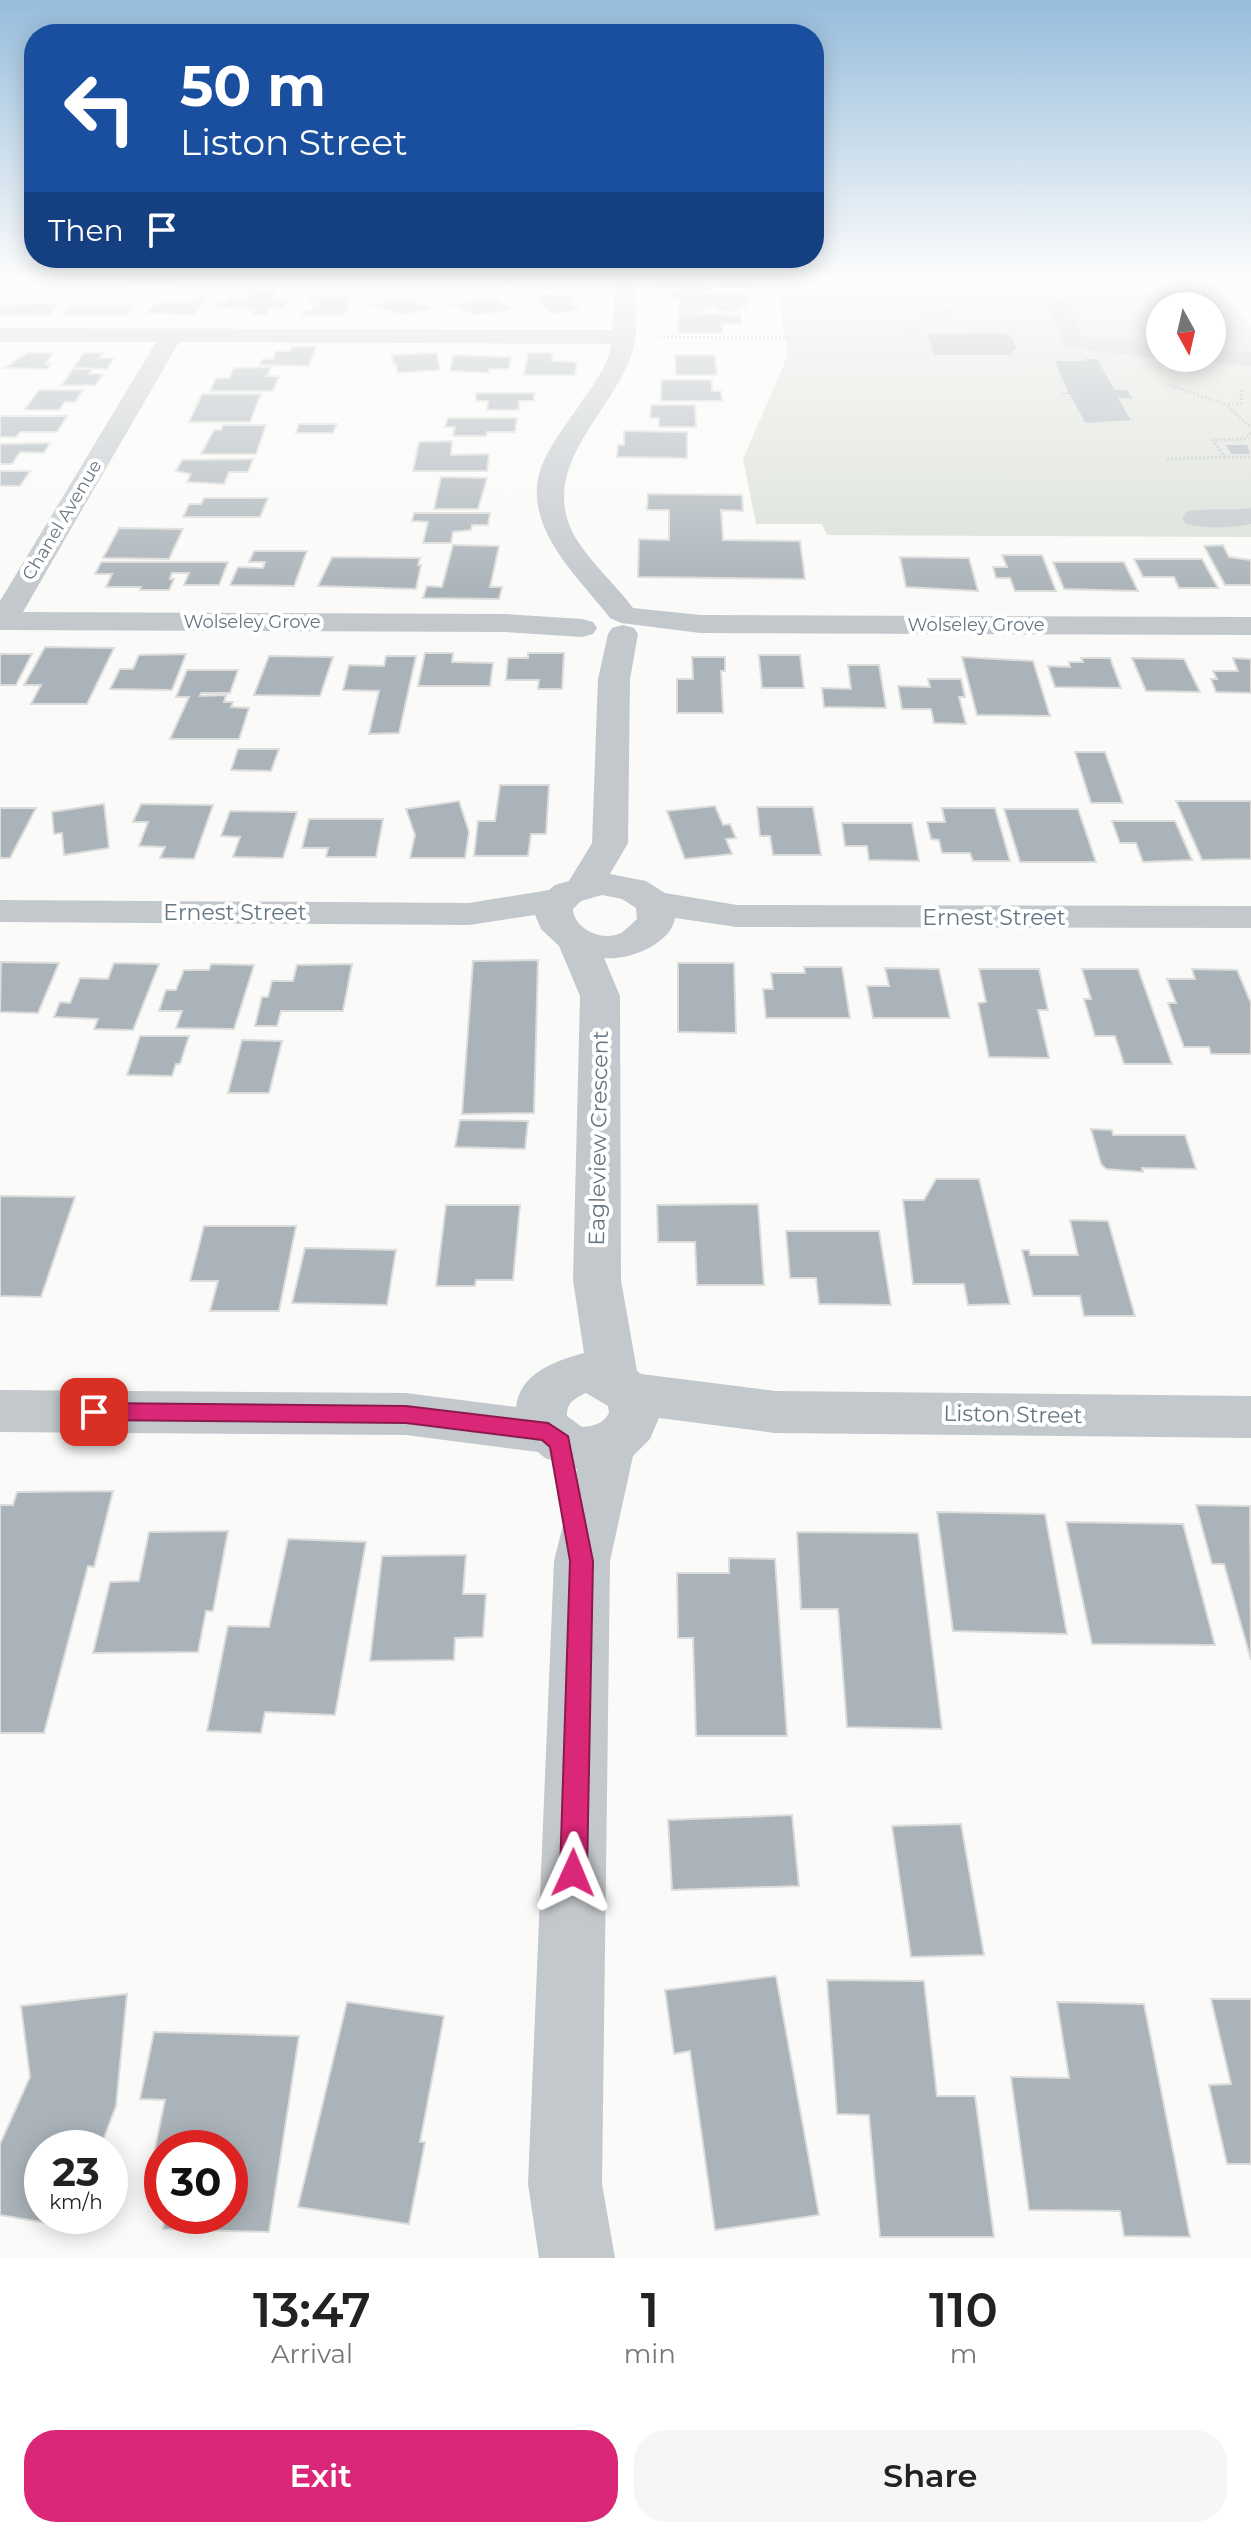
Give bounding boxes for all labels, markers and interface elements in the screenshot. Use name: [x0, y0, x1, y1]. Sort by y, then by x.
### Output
text: 50 m: [180, 52, 326, 120]
icon: left: [48, 56, 152, 160]
text: Liston Street: [180, 120, 408, 164]
icon: arrive: [140, 208, 184, 252]
text: Then: [48, 212, 124, 249]
north arrow: [1146, 292, 1226, 372]
map controls: [1146, 292, 1226, 372]
street label: Chanel Avenue: [18, 456, 107, 584]
street label: Wolseley Grove: [183, 611, 321, 633]
street label: Wolseley Grove: [907, 614, 1045, 636]
street label: Ernest Street: [163, 899, 307, 926]
street label: Ernest Street: [922, 904, 1066, 931]
street label: Eagleview Crescent: [583, 1030, 614, 1246]
pin: [60, 1378, 128, 1446]
icon: arrive: [72, 1390, 116, 1434]
street label: Liston Street: [943, 1400, 1083, 1429]
position arrow: [531, 1831, 615, 1915]
speed limit sign: 30: [144, 2130, 248, 2234]
text: 23: [52, 2147, 100, 2196]
text: km/h: [49, 2190, 103, 2214]
text: 13:47: [253, 2281, 371, 2339]
text: 1: [641, 2281, 659, 2339]
text: 110: [929, 2281, 998, 2339]
text: Arrival: [271, 2338, 353, 2370]
text: min: [624, 2338, 676, 2370]
text: m: [950, 2338, 977, 2370]
button: Exit: [24, 2430, 618, 2522]
button: Share: [634, 2430, 1227, 2522]

